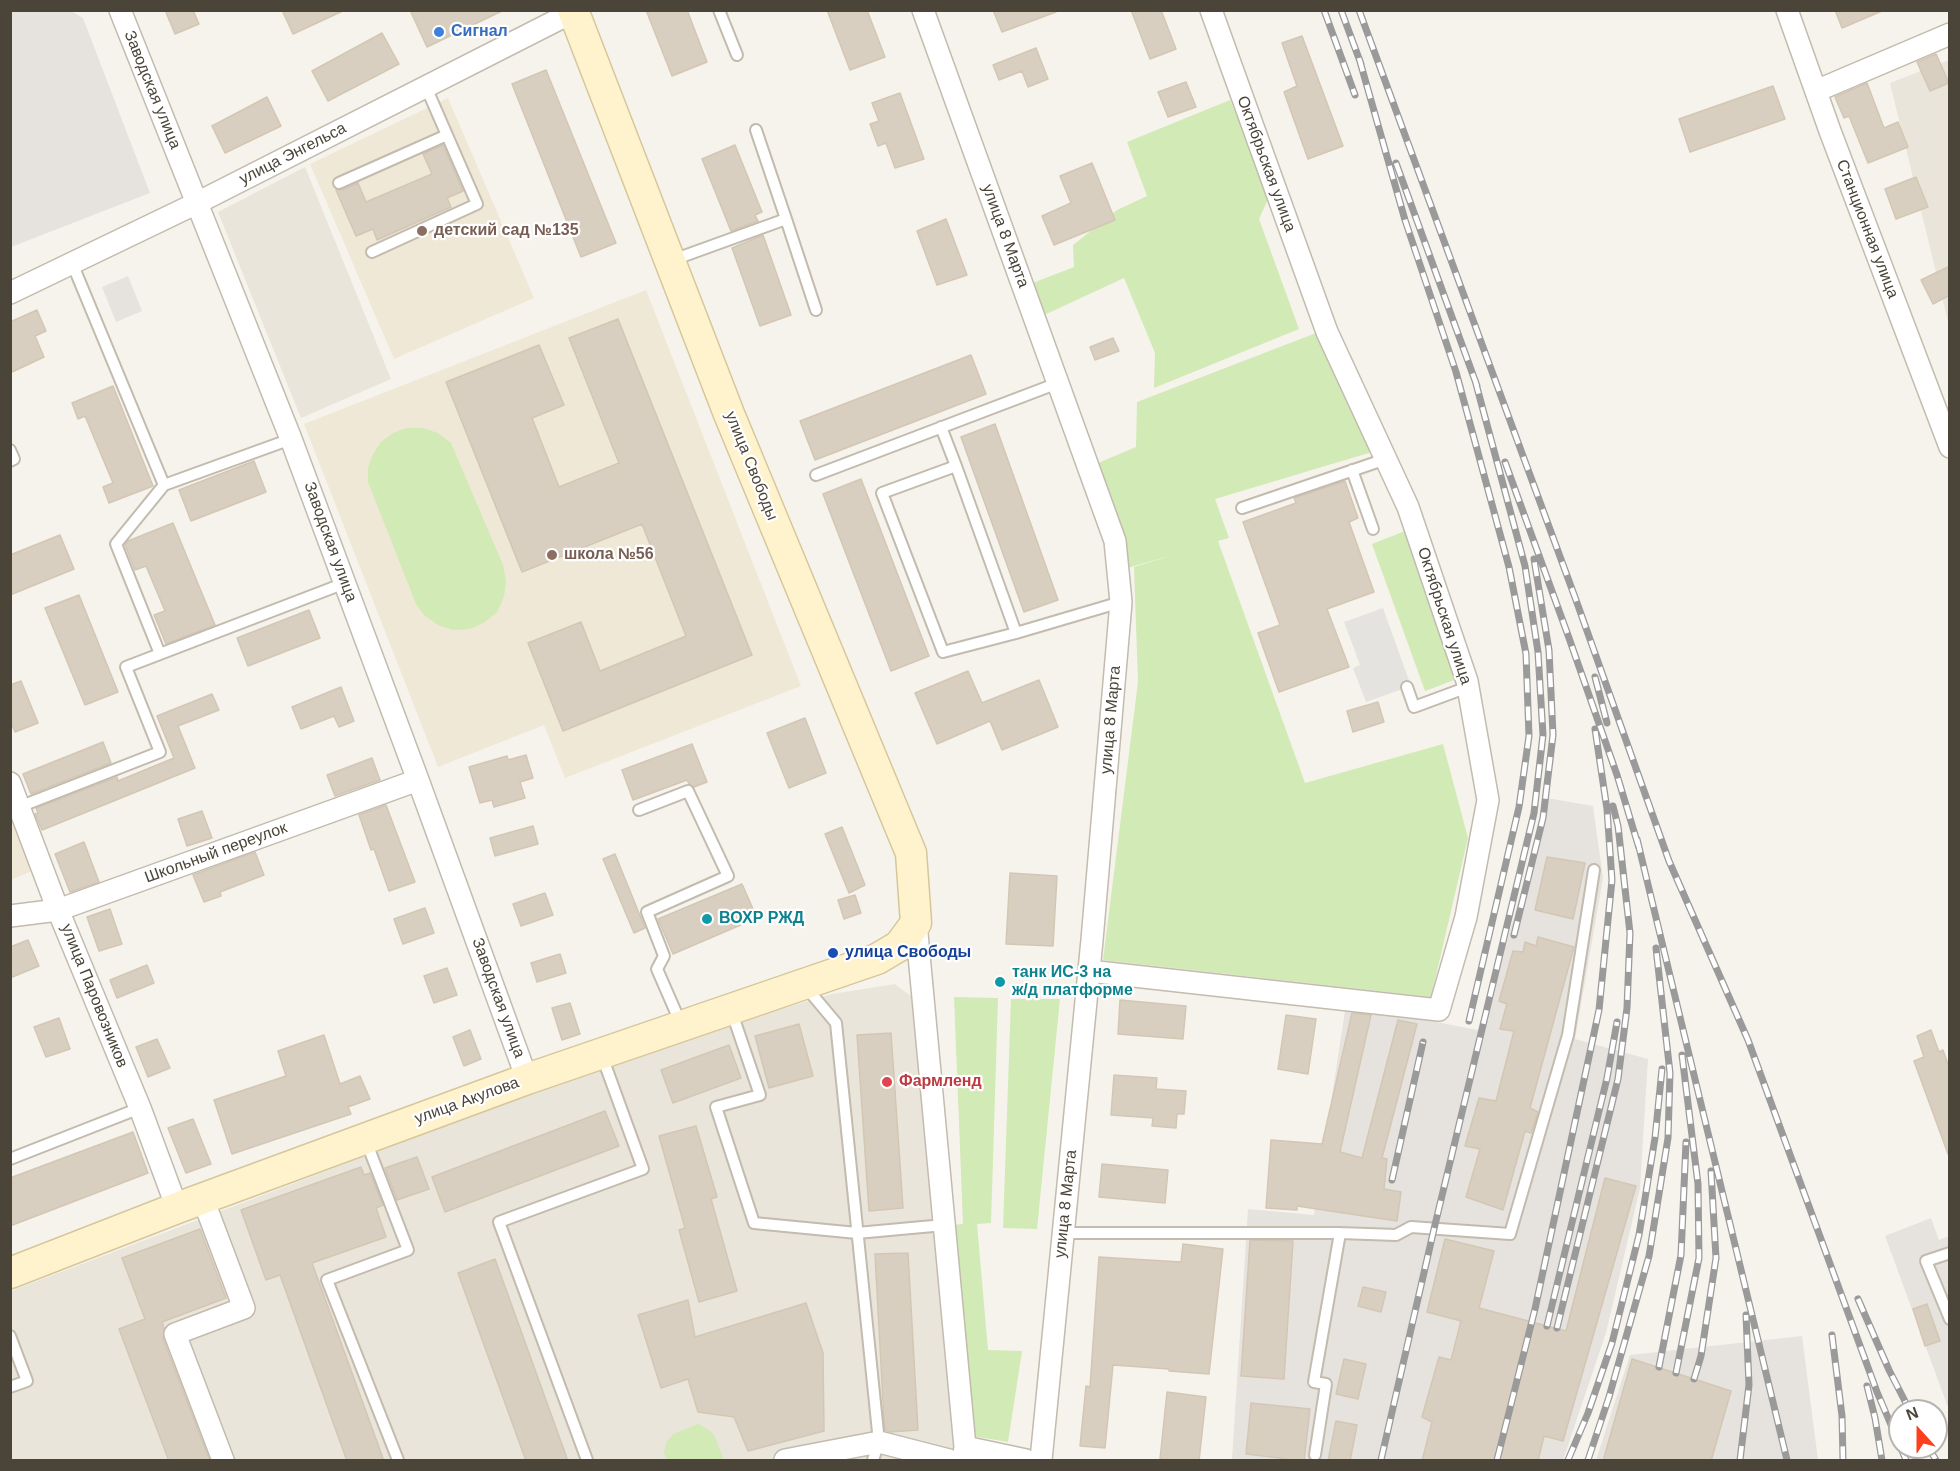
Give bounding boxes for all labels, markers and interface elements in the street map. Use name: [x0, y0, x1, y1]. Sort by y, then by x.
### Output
place label: Сигнал: [451, 22, 508, 42]
marker: Сигнал: [432, 25, 446, 39]
street label: Заводская улица: [119, 28, 185, 152]
street label: Октябрьская улица: [1232, 93, 1300, 235]
street label: улица Энгельса: [236, 119, 350, 189]
street label: Станционная улица: [1832, 157, 1902, 301]
street label: улица 8 Марта: [977, 182, 1033, 290]
place label: детский сад №135: [434, 221, 579, 241]
marker: детский сад №135: [415, 224, 429, 238]
street label: улица Свободы: [720, 409, 782, 523]
street label: Заводская улица: [299, 479, 361, 605]
place label: школа №56: [564, 545, 654, 565]
street label: Октябрьская улица: [1413, 545, 1475, 687]
marker: школа №56: [545, 548, 559, 562]
street label: улица 8 Марта: [1097, 665, 1125, 775]
street label: Школьный переулок: [142, 818, 290, 888]
place label: ВОХР РЖД: [719, 909, 804, 929]
marker: ВОХР РЖД: [700, 912, 714, 926]
street label: улица Паровозников: [56, 921, 132, 1071]
street label: Заводская улица: [467, 935, 529, 1061]
place label: улица Свободы: [845, 943, 971, 963]
marker: улица Свободы: [826, 946, 840, 960]
place label: танк ИС-3 на ж/д платформе: [1012, 963, 1133, 1001]
marker: танк ИС-3 на ж/д платформе: [993, 975, 1007, 989]
place label: Фармленд: [899, 1072, 982, 1092]
street label: улица Акулова: [412, 1073, 522, 1129]
marker: Фармленд: [880, 1075, 894, 1089]
street label: улица 8 Марта: [1051, 1149, 1081, 1259]
north arrow: [1888, 1399, 1948, 1459]
text: N: [1904, 1404, 1921, 1424]

